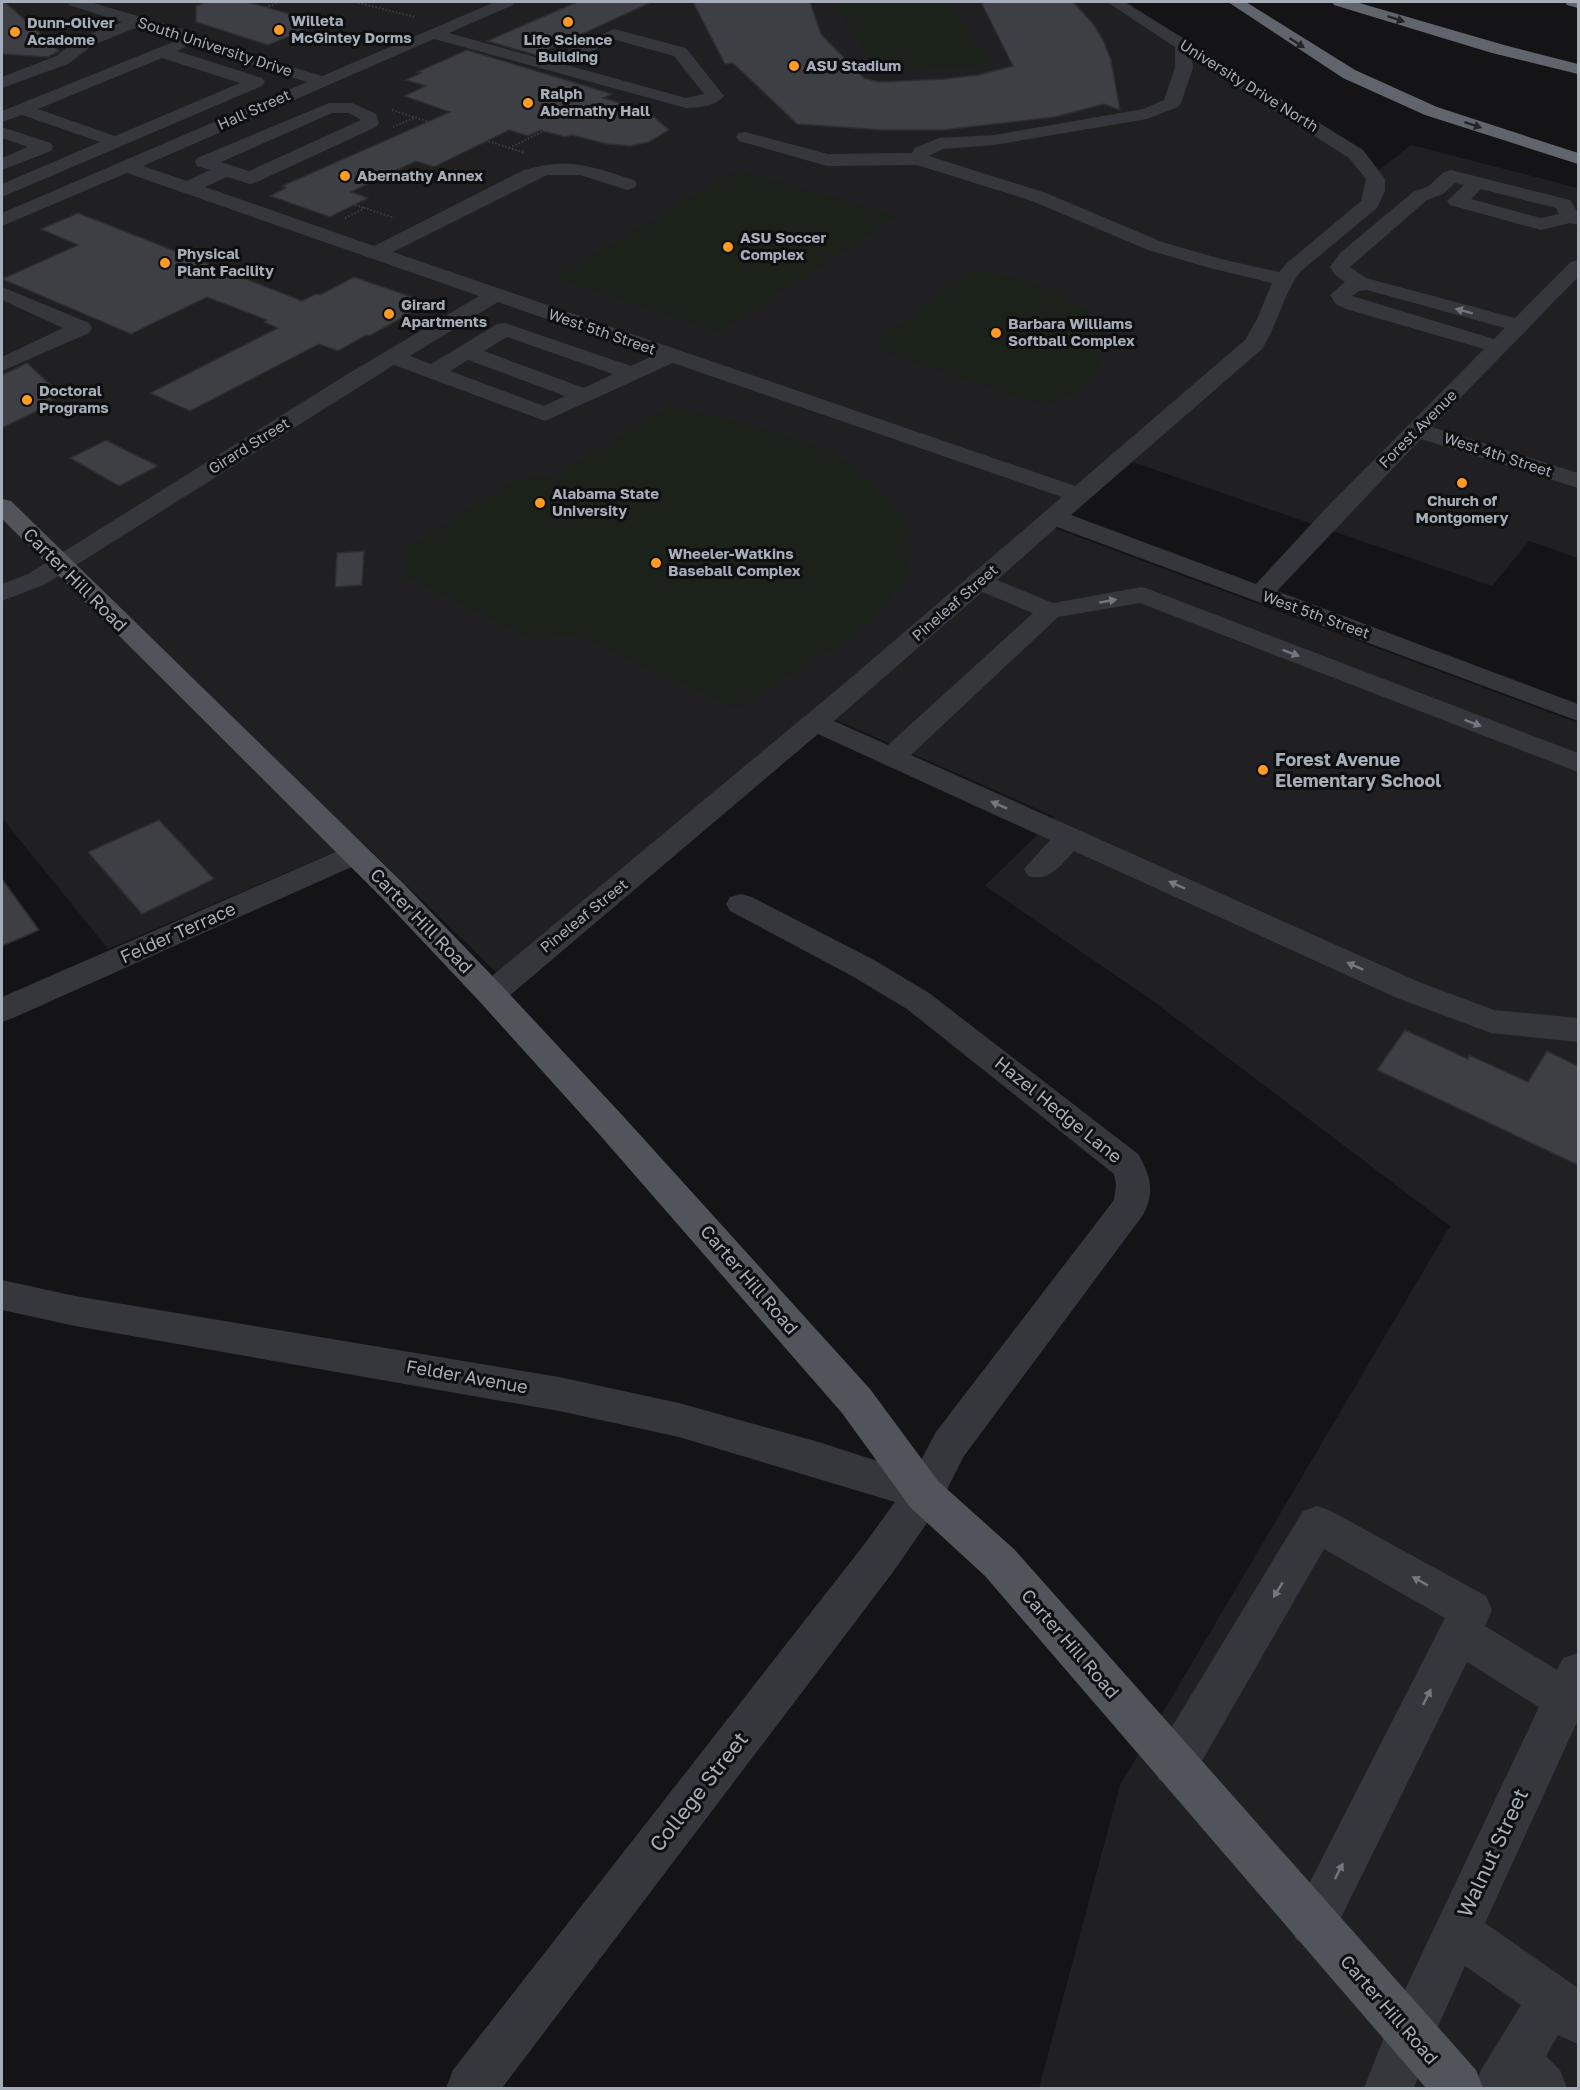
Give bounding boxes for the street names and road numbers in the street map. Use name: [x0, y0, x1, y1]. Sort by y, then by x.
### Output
street label: South University Drive: [136, 13, 295, 80]
street label: University Drive North: [1177, 35, 1322, 135]
street label: Hall Street: [214, 85, 293, 133]
street label: West 5th Street: [546, 304, 658, 358]
street label: Forest Avenue: [1375, 385, 1460, 471]
street label: Girard Street: [205, 413, 292, 477]
street label: West 4th Street: [1442, 428, 1555, 480]
street label: Carter Hill Road: [19, 523, 132, 636]
street label: Pineleaf Street: [908, 560, 1001, 644]
street label: West 5th Street: [1261, 586, 1372, 642]
street label: Carter Hill Road: [366, 863, 477, 977]
street label: Pineleaf Street: [536, 874, 631, 956]
street label: Felder Terrace: [117, 897, 239, 967]
street label: Hazel Hedge Lane: [991, 1051, 1127, 1167]
street label: Carter Hill Road: [696, 1220, 803, 1338]
street label: Felder Avenue: [405, 1354, 530, 1398]
street label: Carter Hill Road: [1017, 1584, 1124, 1702]
street label: College Street: [643, 1726, 753, 1856]
street label: Walnut Street: [1451, 1784, 1533, 1921]
street label: Carter Hill Road: [1336, 1950, 1443, 2068]

